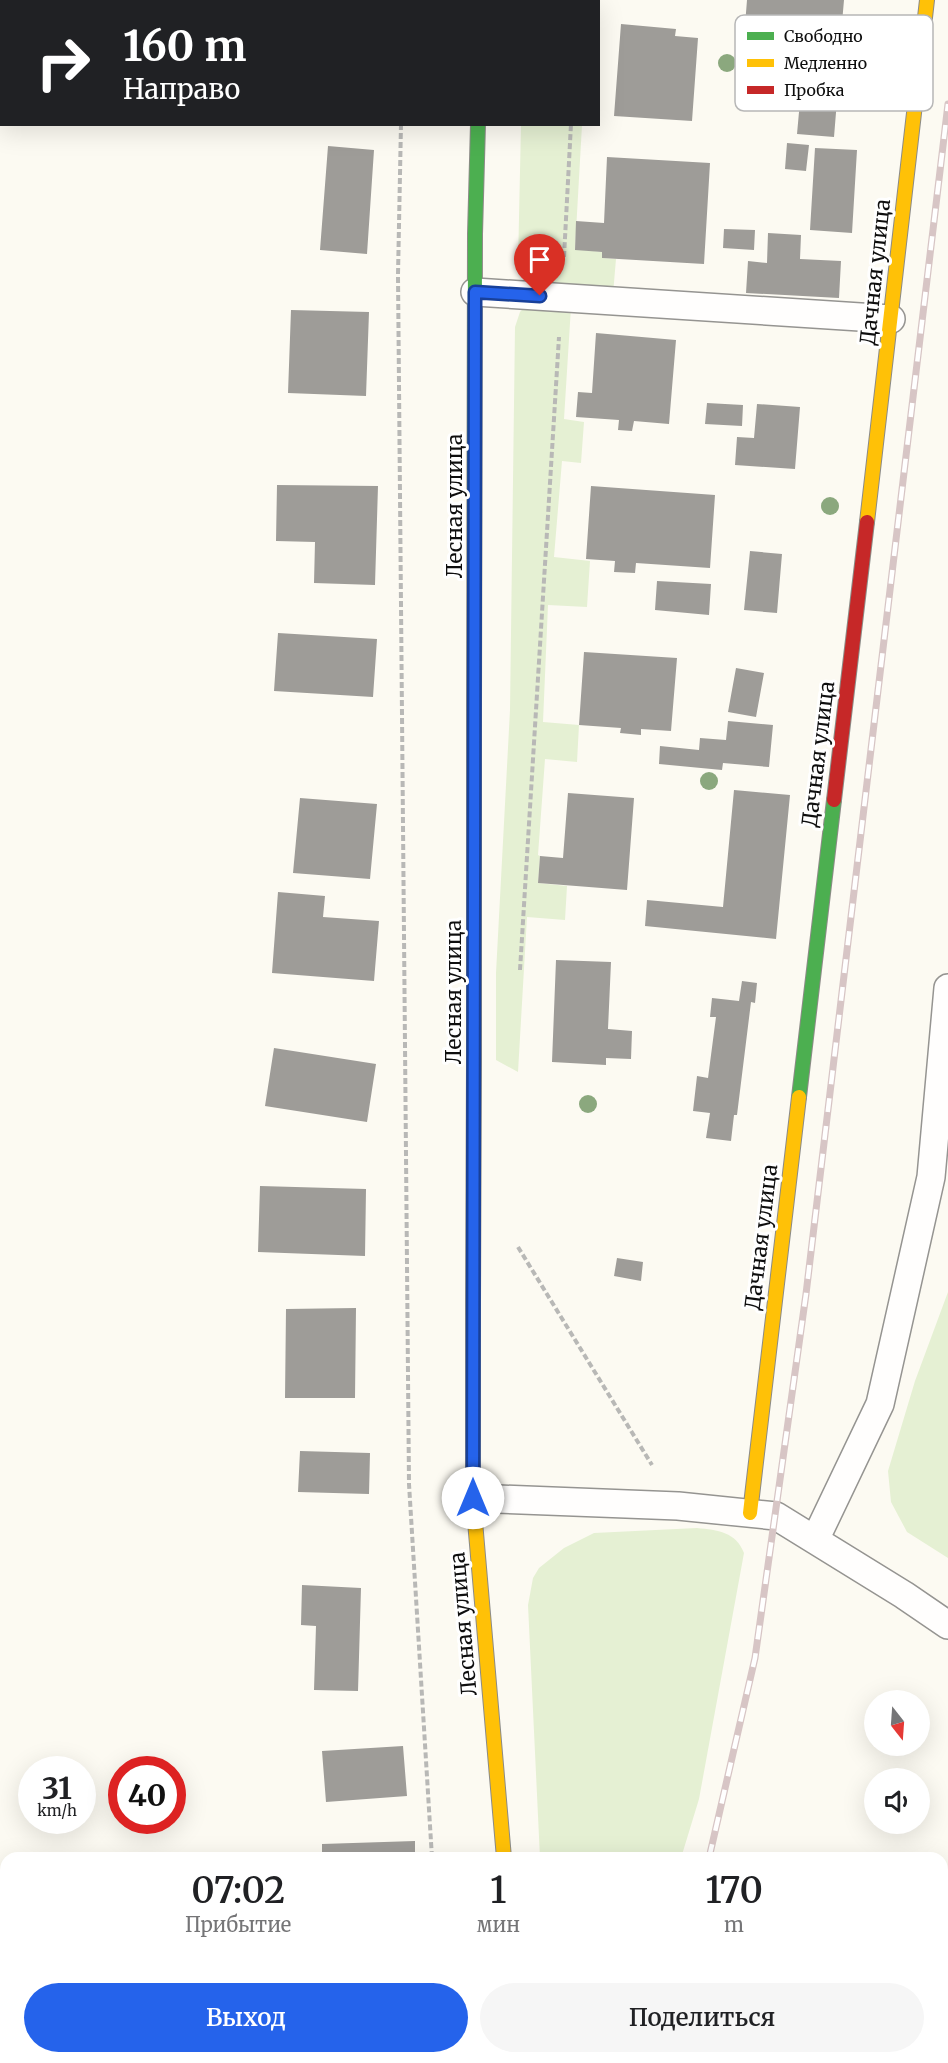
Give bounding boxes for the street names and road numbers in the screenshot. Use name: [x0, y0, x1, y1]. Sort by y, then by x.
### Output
street label: Дачная улица: [854, 198, 896, 346]
street label: Лесная улица: [441, 434, 468, 578]
street label: Дачная улица: [796, 680, 840, 828]
street label: Лесная улица: [440, 920, 467, 1064]
street label: Дачная улица: [739, 1163, 783, 1311]
street label: Лесная улица: [443, 1551, 483, 1697]

